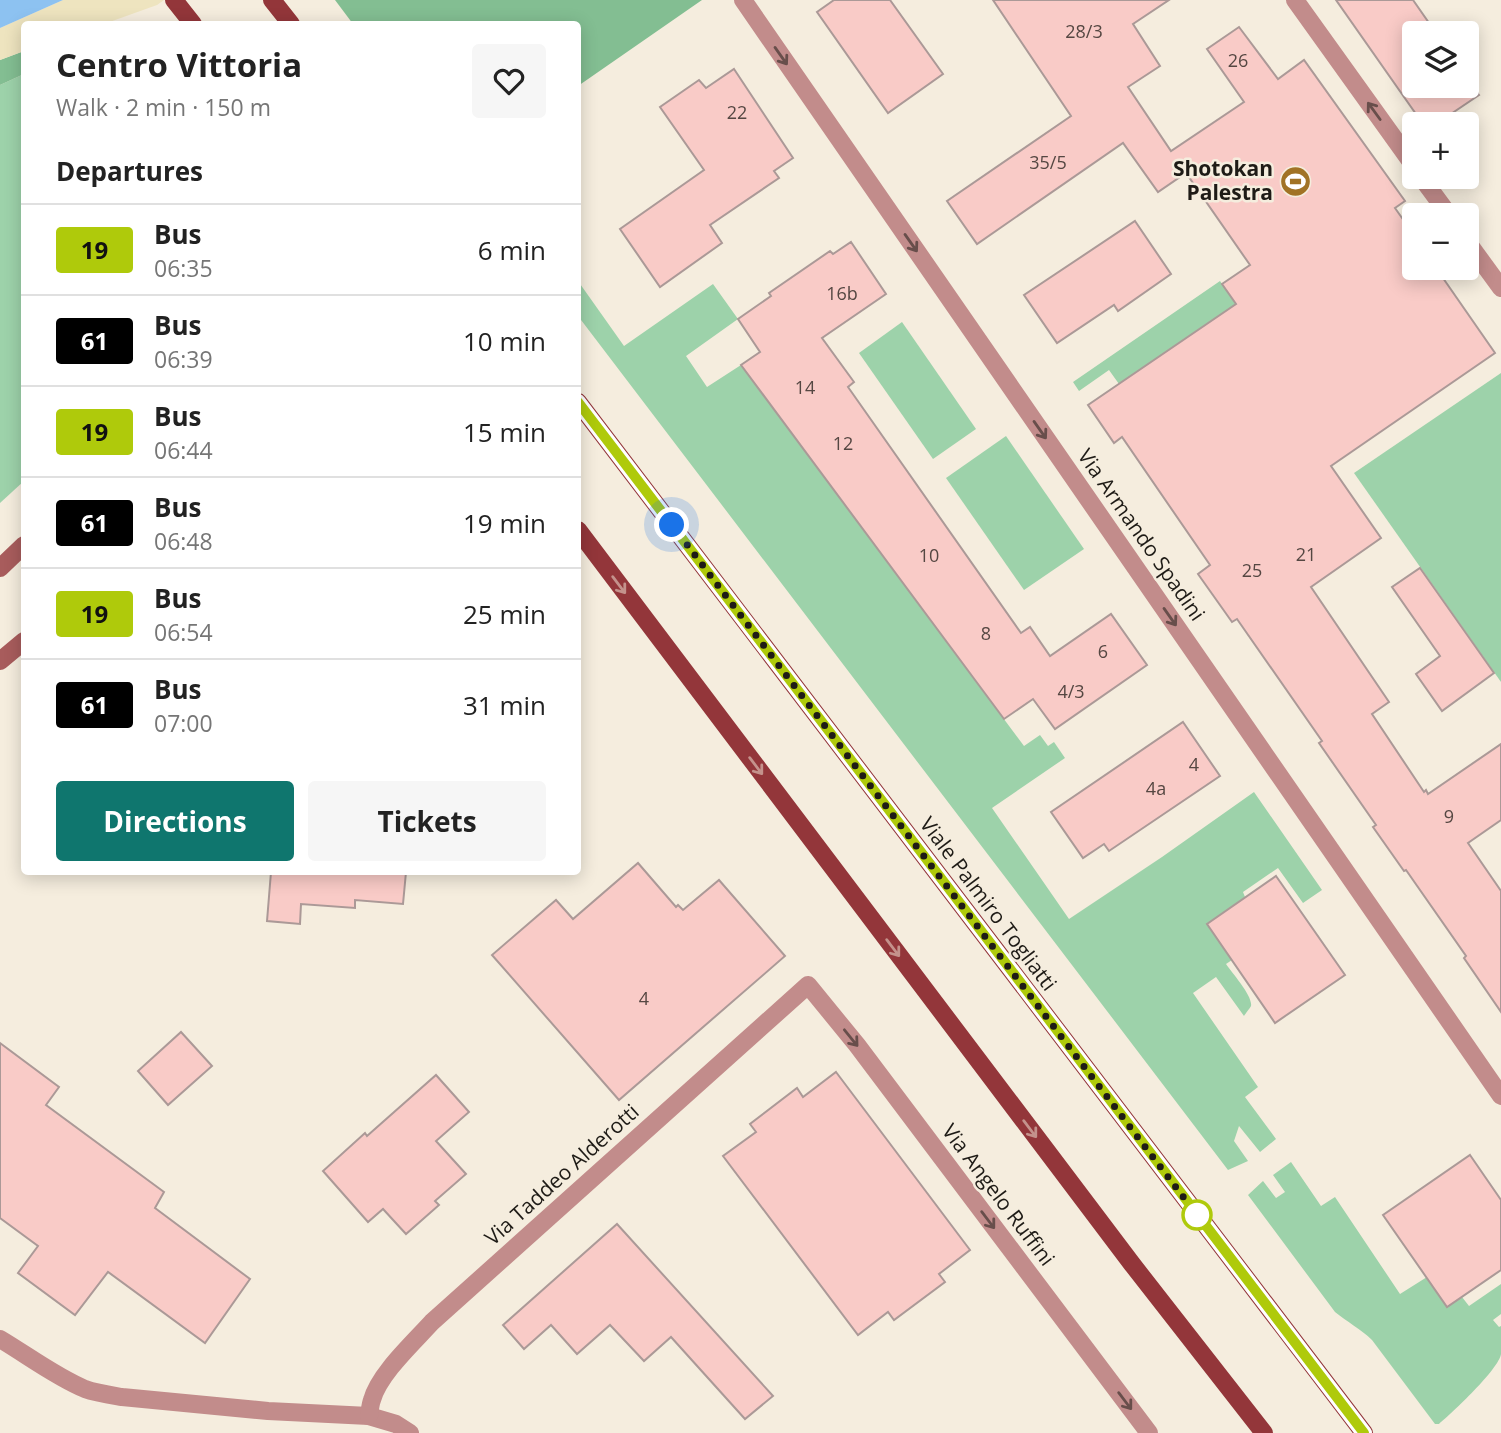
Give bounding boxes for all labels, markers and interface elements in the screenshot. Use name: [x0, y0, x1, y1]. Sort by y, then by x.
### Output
house number: 28/3: [1065, 19, 1103, 43]
map controls: [1402, 21, 1479, 280]
button: layers: [1402, 21, 1479, 98]
text: Centro Vittoria: [56, 42, 302, 87]
button: heart: [472, 44, 546, 118]
one-way arrow: [774, 46, 788, 65]
house number: 26: [1228, 48, 1248, 72]
text: Walk · 2 min · 150 m: [56, 91, 271, 123]
house number: 22: [727, 100, 747, 124]
one-way arrow: [1367, 102, 1381, 121]
button: +: [1402, 112, 1479, 189]
house number: 35/5: [1029, 150, 1067, 174]
text: Departures: [56, 153, 203, 189]
place label: Shotokan Palestra: [1173, 154, 1273, 206]
sports icon: Shotokan Palestra: [1279, 164, 1313, 198]
button: −: [1402, 203, 1479, 280]
text: Bus: [154, 216, 201, 252]
text: 6 min: [478, 232, 546, 268]
text: 19: [81, 233, 108, 266]
one-way arrow: [904, 233, 918, 252]
text: 06:35: [154, 252, 213, 284]
house number: 16b: [826, 281, 858, 305]
text: Bus: [154, 307, 201, 343]
text: 10 min: [463, 323, 546, 359]
text: 61: [81, 324, 108, 357]
text: 06:39: [154, 343, 213, 375]
house number: 14: [795, 375, 815, 399]
text: Bus: [154, 398, 201, 434]
text: 15 min: [463, 414, 546, 450]
text: 19: [81, 415, 108, 448]
one-way arrow: [1033, 420, 1047, 439]
house number: 12: [833, 431, 853, 455]
text: 06:44: [154, 434, 213, 466]
street label: Via Armando Spadini: [1072, 443, 1212, 626]
text: Bus: [154, 489, 201, 525]
text: 19 min: [463, 505, 546, 541]
text: 61: [81, 506, 108, 539]
your location: [654, 507, 689, 542]
text: 06:48: [154, 525, 213, 557]
house number: 21: [1296, 542, 1316, 566]
house number: 10: [919, 543, 939, 567]
house number: 25: [1242, 558, 1262, 582]
one-way arrow: [611, 575, 626, 593]
text: Bus: [154, 580, 201, 616]
text: 25 min: [463, 596, 546, 632]
text: 19: [81, 597, 108, 630]
one-way arrow: [1163, 607, 1177, 626]
text: 06:54: [154, 616, 213, 648]
house number: 8: [981, 621, 991, 645]
house number: 6: [1098, 639, 1108, 663]
text: Bus: [154, 671, 201, 707]
house number: 4/3: [1057, 679, 1085, 703]
text: 31 min: [463, 687, 546, 723]
text: 61: [81, 688, 108, 721]
text: 07:00: [154, 707, 213, 739]
house number: 4: [1189, 752, 1199, 776]
one-way arrow: [748, 756, 763, 775]
house number: 4a: [1146, 776, 1166, 800]
button: Directions: [56, 781, 294, 861]
button: Tickets: [308, 781, 546, 861]
house number: 9: [1444, 804, 1454, 828]
street label: Viale Palmiro Togliatti: [914, 811, 1064, 996]
one-way arrow: [885, 938, 900, 957]
house number: 4: [639, 986, 649, 1010]
one-way arrow: [843, 1029, 858, 1047]
street label: Via Taddeo Alderotti: [478, 1097, 644, 1251]
street label: Via Angelo Ruffini: [936, 1118, 1061, 1271]
one-way arrow: [1023, 1119, 1038, 1138]
unlabelled marker: [1182, 1200, 1212, 1230]
one-way arrow: [980, 1210, 995, 1229]
one-way arrow: [1118, 1391, 1133, 1410]

